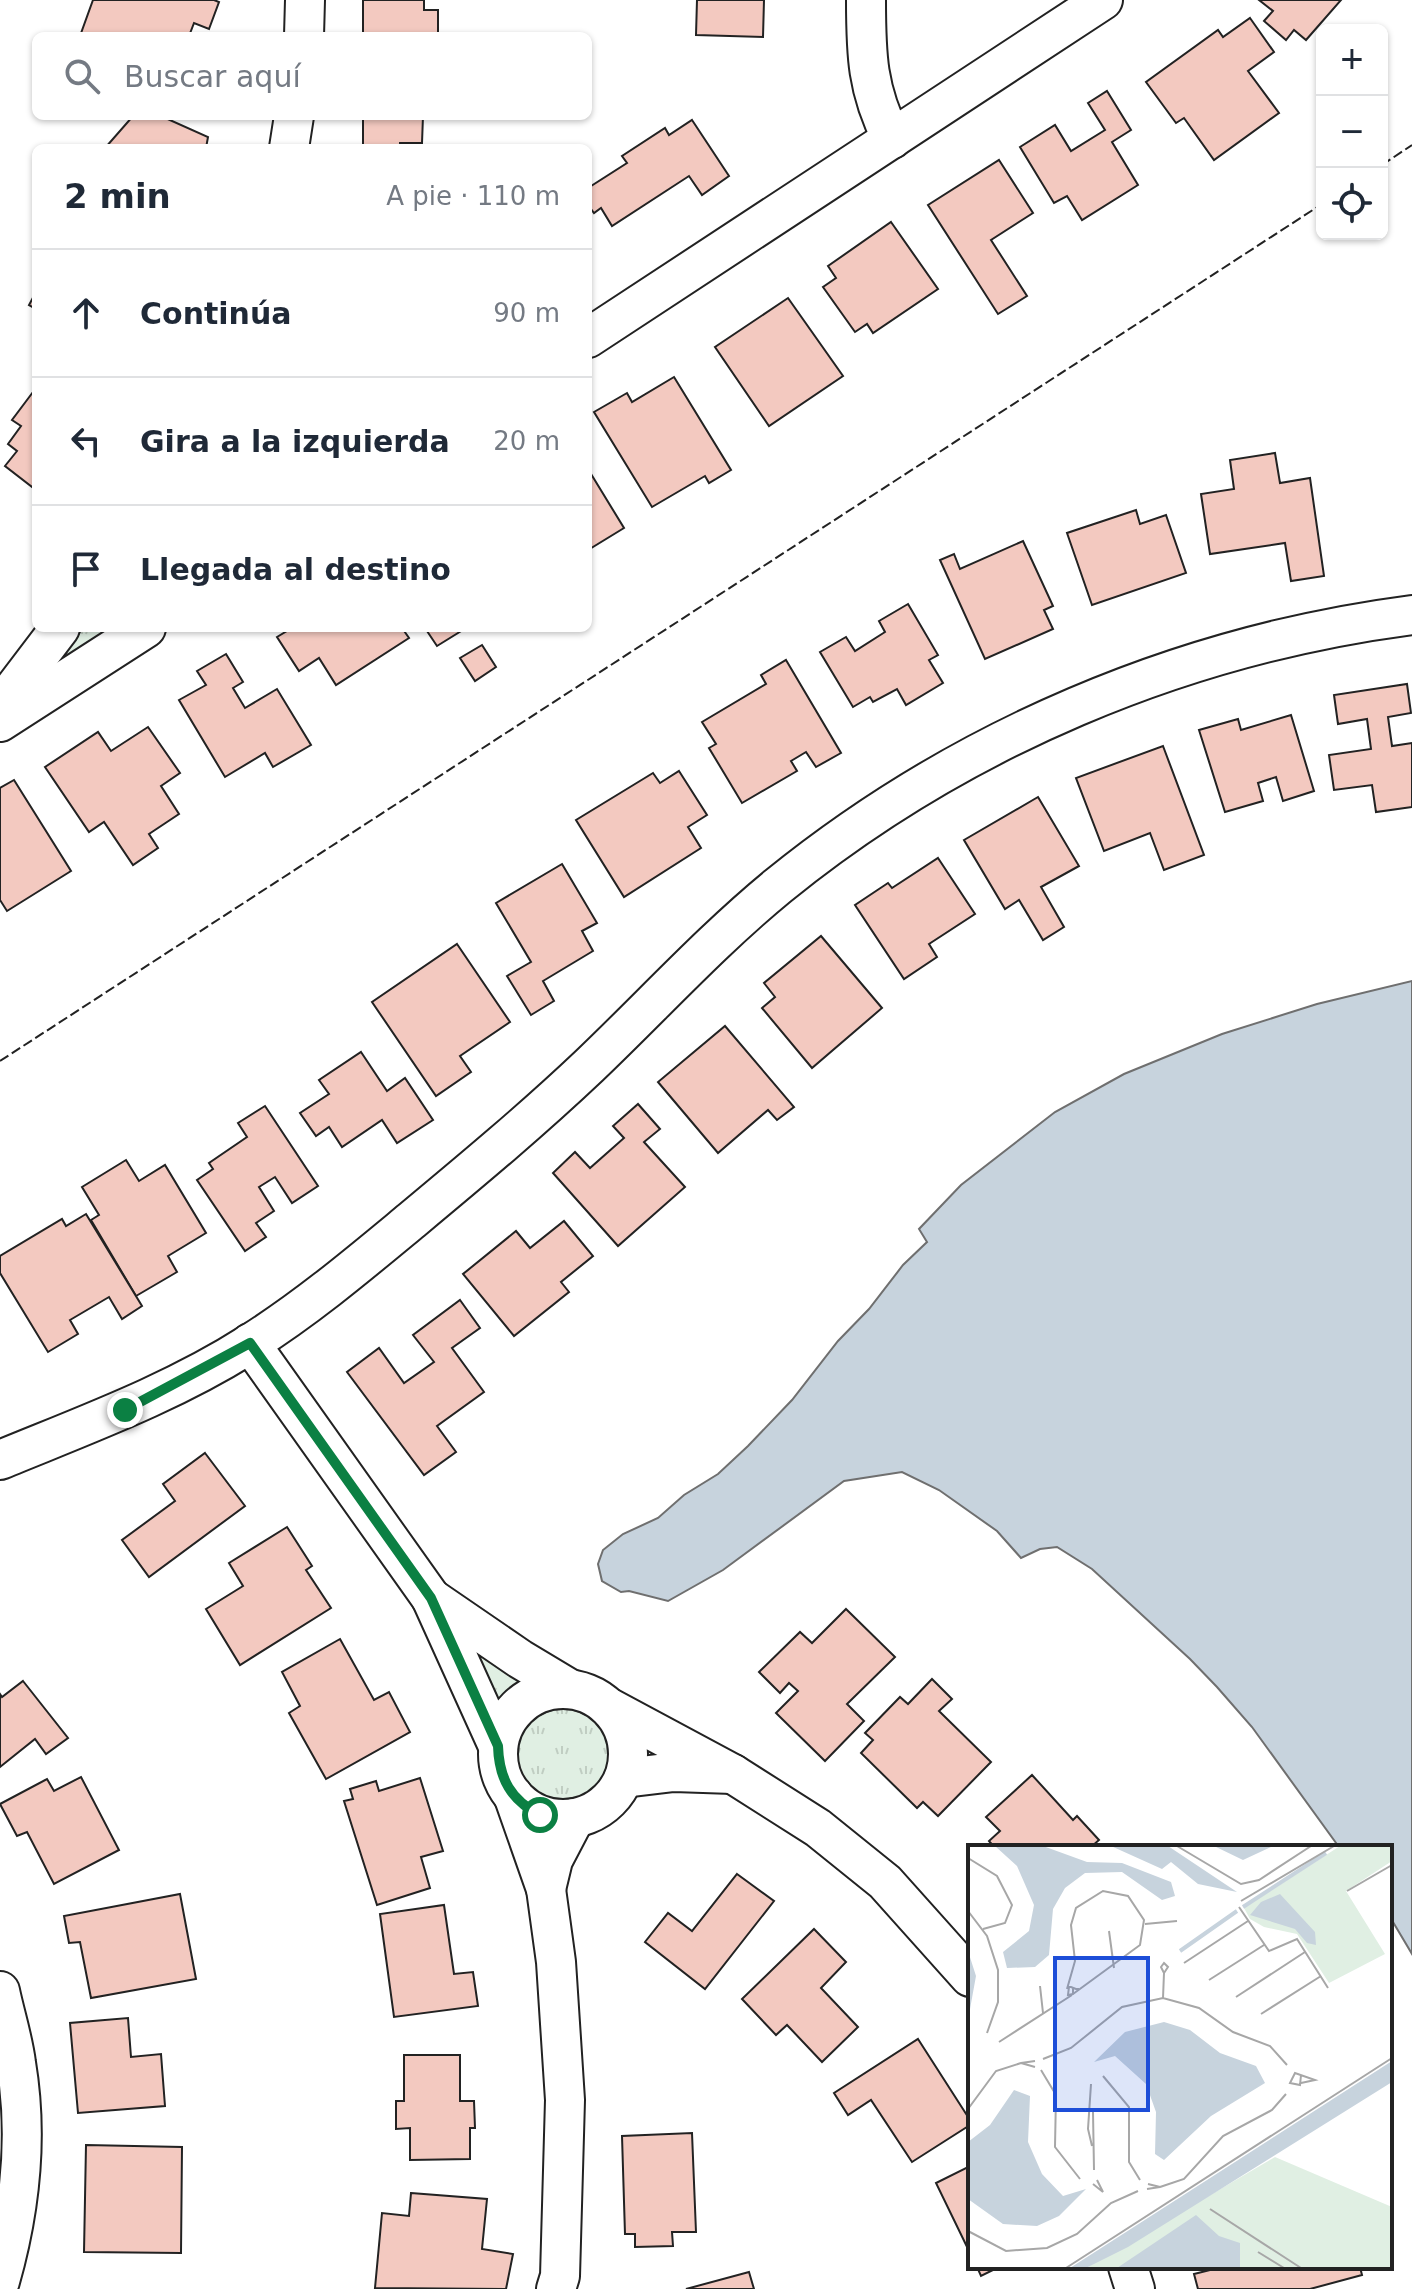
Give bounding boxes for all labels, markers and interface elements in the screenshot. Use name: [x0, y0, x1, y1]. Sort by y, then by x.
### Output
map controls: [1316, 24, 1388, 240]
button: +: [1316, 24, 1388, 96]
search box: [32, 32, 592, 120]
icon: search: [60, 54, 104, 98]
text: Buscar aquí: [124, 59, 301, 94]
button: −: [1316, 96, 1388, 168]
button: locate: [1316, 168, 1388, 240]
text: 2 min: [64, 176, 171, 216]
text: A pie · 110 m: [386, 181, 560, 211]
icon: ahead: [64, 291, 108, 335]
text: Continúa: [140, 296, 292, 331]
text: 90 m: [493, 298, 560, 328]
icon: left: [64, 419, 108, 463]
text: Gira a la izquierda: [140, 424, 450, 459]
text: 20 m: [493, 426, 560, 456]
icon: arrive: [64, 547, 108, 591]
text: Llegada al destino: [140, 552, 451, 587]
route end: [107, 1392, 143, 1428]
route start: [522, 1797, 558, 1833]
inset map: [968, 1845, 1392, 2269]

